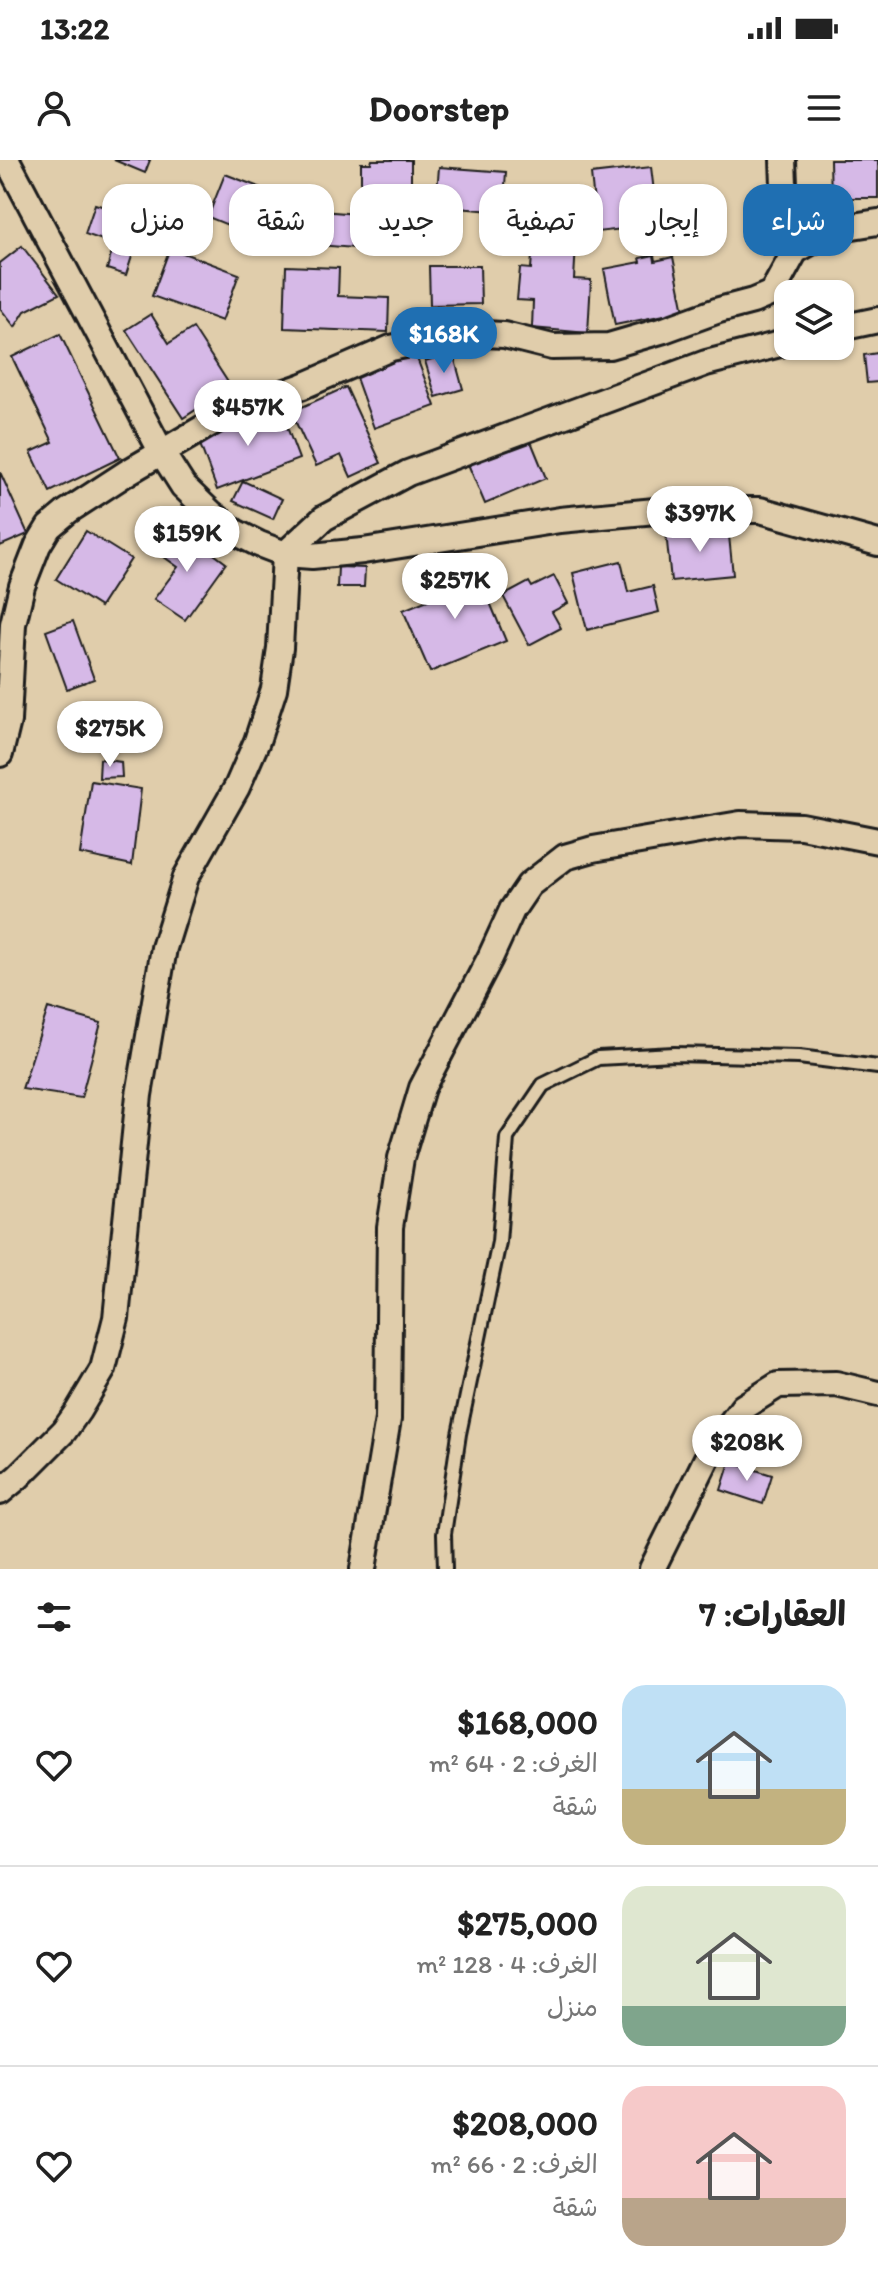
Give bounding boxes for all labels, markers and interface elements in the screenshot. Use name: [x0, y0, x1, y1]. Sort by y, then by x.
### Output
text: 13:22: [40, 10, 109, 47]
icon: person: [32, 86, 76, 130]
icon: menu: [802, 86, 846, 130]
text: Doorstep: [369, 87, 509, 130]
chip: منزل: [102, 184, 213, 256]
chip: شقة: [229, 184, 334, 256]
chip: جديد: [350, 184, 463, 256]
chip: تصفية: [479, 184, 603, 256]
chip: إيجار: [619, 184, 727, 256]
chip: شراء: [743, 184, 854, 256]
map controls: [774, 280, 854, 360]
button: layers: [774, 280, 854, 360]
pin: $168K: [388, 307, 500, 375]
text: $168K: [409, 317, 479, 349]
pin: $457K: [192, 380, 304, 448]
text: $457K: [212, 390, 284, 422]
pin: $397K: [644, 486, 756, 554]
text: $397K: [665, 496, 735, 528]
pin: $159K: [131, 506, 243, 574]
text: $159K: [152, 516, 222, 548]
pin: $257K: [399, 553, 511, 621]
text: $257K: [420, 563, 490, 595]
pin: $275K: [54, 701, 166, 769]
text: $275K: [75, 711, 145, 743]
pin: $208K: [691, 1415, 803, 1483]
text: $208K: [710, 1425, 784, 1457]
text: العقارات: 7: [699, 1594, 846, 1635]
icon: filters: [32, 1595, 76, 1639]
text: $168,000: [457, 1702, 598, 1743]
icon: home: [686, 1717, 782, 1813]
icon: heart: [32, 1743, 76, 1787]
text: الغرف: 2 · 64 m²: [429, 1747, 598, 1779]
text: شقة: [553, 1790, 598, 1822]
text: $275,000: [457, 1903, 598, 1944]
icon: home: [686, 1918, 782, 2014]
icon: heart: [32, 1944, 76, 1988]
text: الغرف: 4 · 128 m²: [416, 1948, 598, 1980]
text: منزل: [547, 1991, 598, 2023]
text: $208,000: [452, 2103, 598, 2144]
icon: home: [686, 2118, 782, 2214]
icon: heart: [32, 2144, 76, 2188]
text: الغرف: 2 · 66 m²: [431, 2148, 598, 2180]
text: شقة: [553, 2191, 598, 2223]

